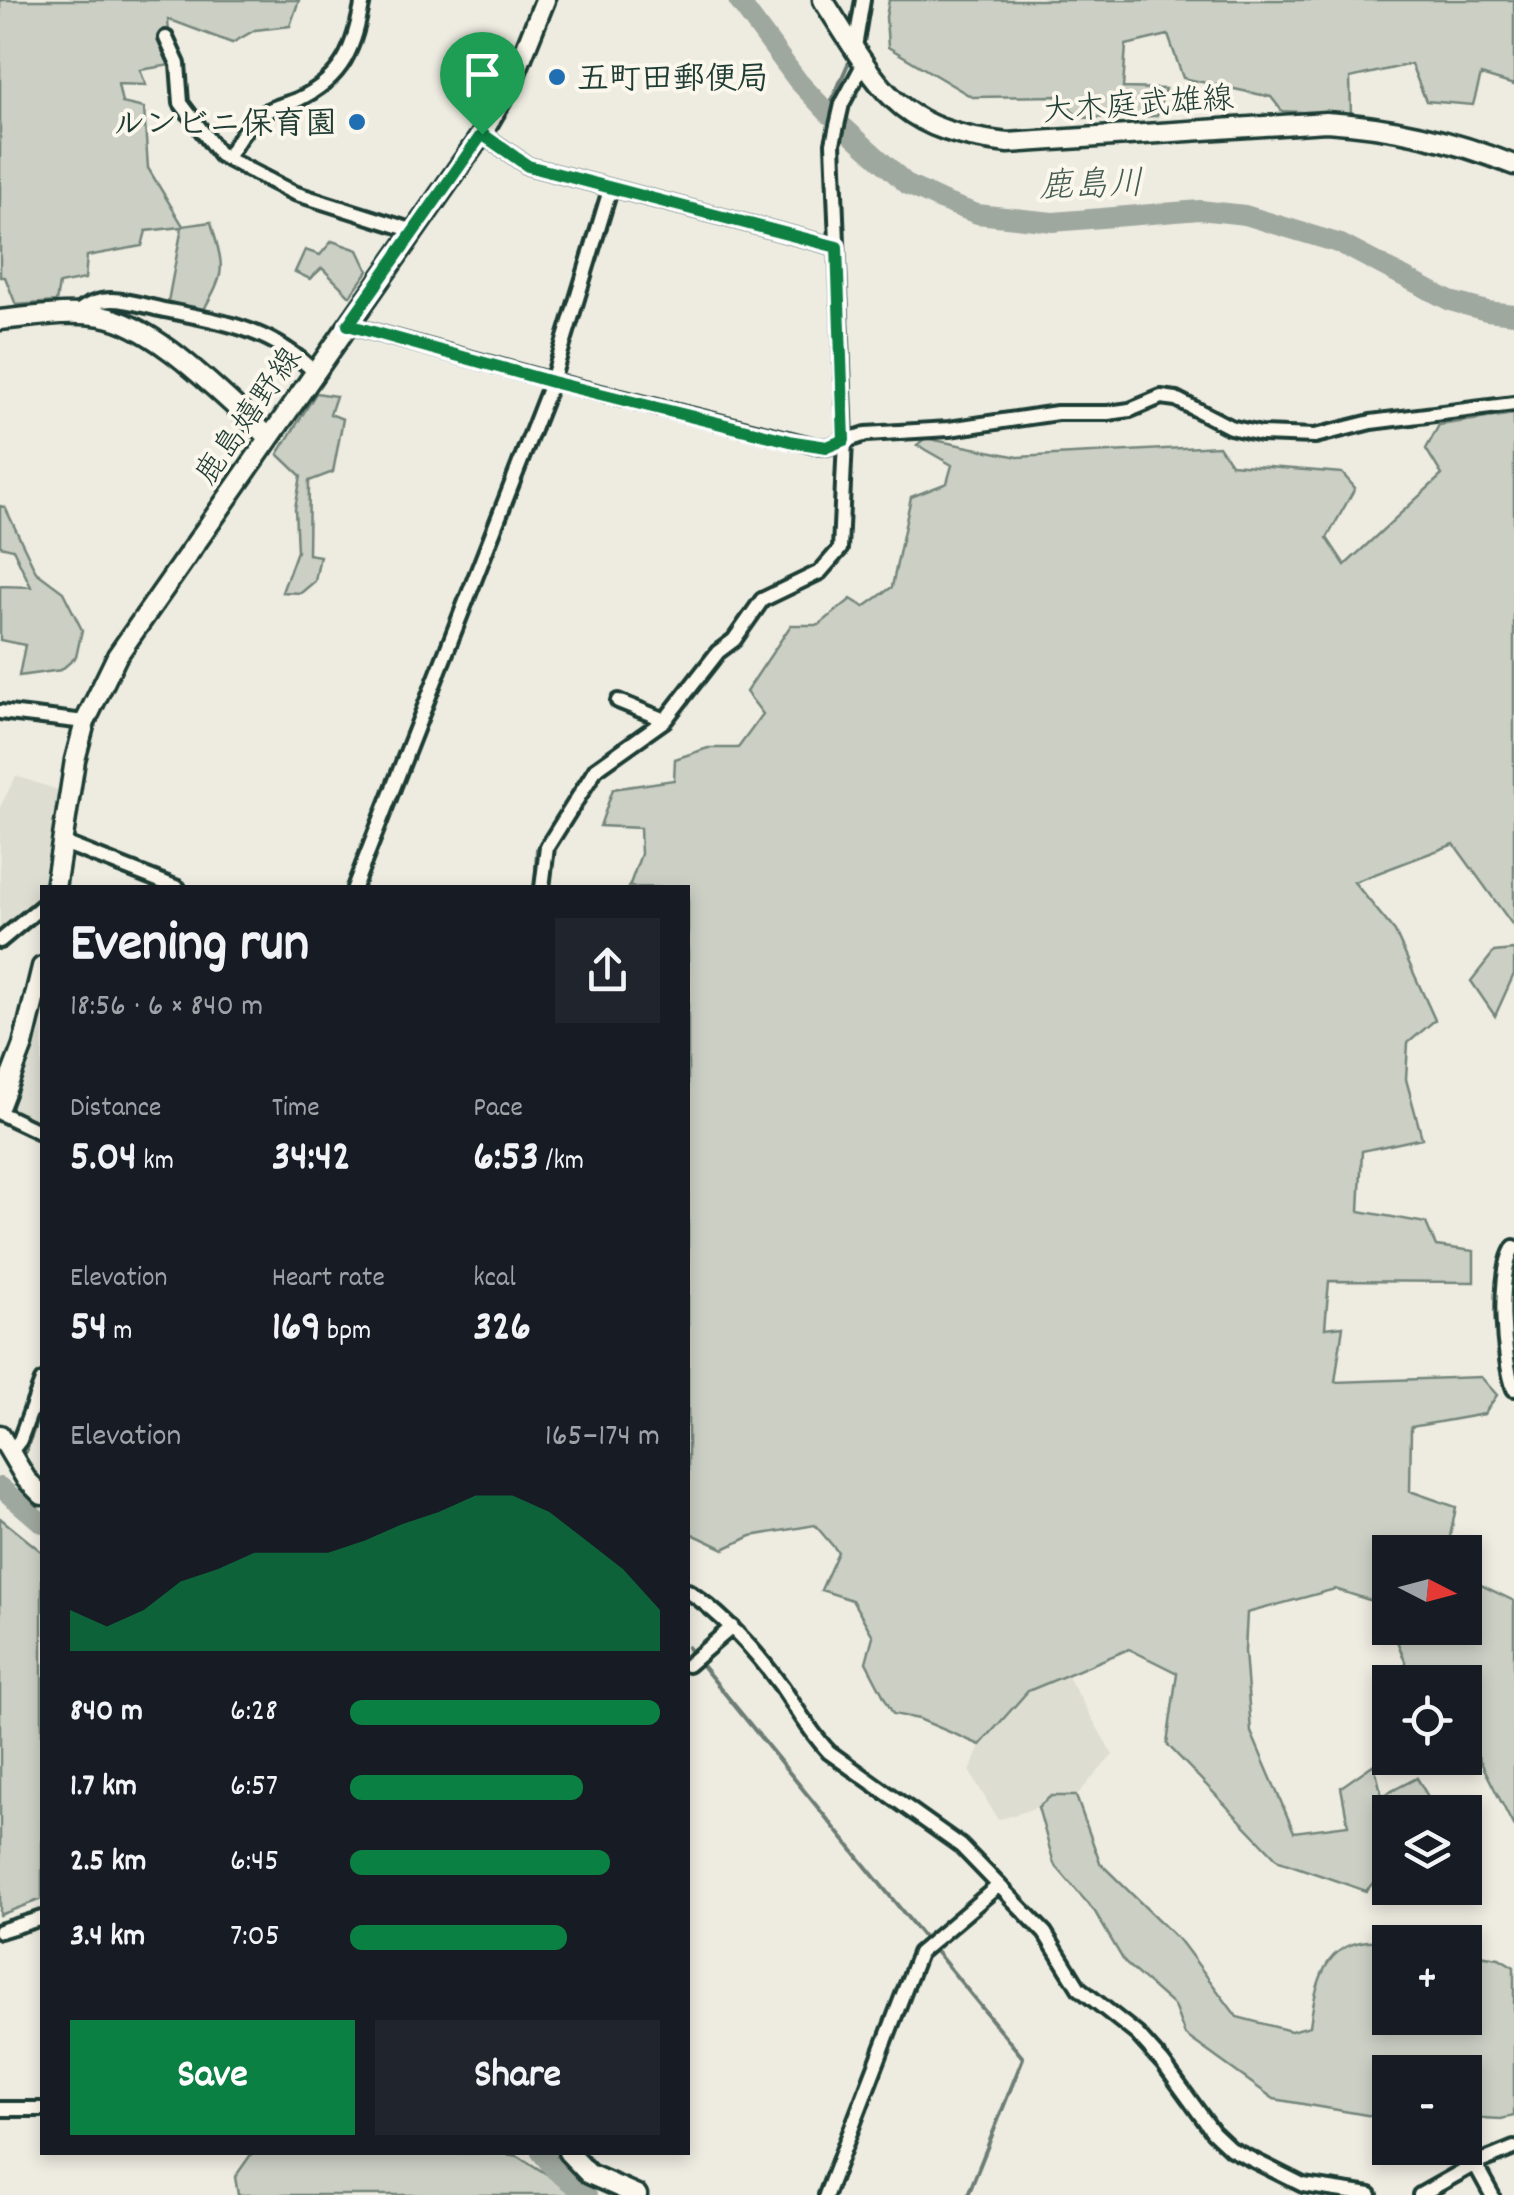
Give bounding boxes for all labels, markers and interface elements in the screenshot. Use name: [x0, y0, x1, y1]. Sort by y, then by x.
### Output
pin: [440, 32, 525, 135]
icon: arrive: [455, 47, 510, 102]
place label: 五町田郵便局: [577, 59, 769, 105]
marker: 五町田郵便局: [546, 66, 568, 88]
street label: 大木庭武雄線: [1041, 78, 1236, 138]
place label: ルンビニ保育園: [113, 104, 337, 150]
marker: ルンビニ保育園: [346, 111, 368, 133]
water label: 鹿島川: [1038, 161, 1145, 215]
street label: 鹿島嬉野線: [186, 339, 316, 497]
text: Evening run: [70, 908, 309, 987]
button: share: [555, 918, 660, 1023]
text: 18:56 · 6 × 840 m: [70, 985, 263, 1031]
text: Distance: [70, 1090, 161, 1130]
text: Time: [272, 1090, 320, 1130]
text: Pace: [473, 1090, 523, 1130]
text: 5.04: [70, 1130, 137, 1190]
text: 34:42: [272, 1130, 351, 1190]
text: 6:53: [473, 1130, 539, 1190]
text: km: [137, 1143, 174, 1183]
text: /km: [539, 1143, 584, 1183]
text: Elevation: [70, 1260, 167, 1300]
text: Heart rate: [272, 1260, 385, 1300]
text: kcal: [473, 1260, 516, 1300]
text: 54: [70, 1300, 107, 1360]
text: 169: [272, 1300, 321, 1360]
text: 326: [473, 1300, 531, 1360]
text: m: [107, 1313, 133, 1353]
text: bpm: [321, 1313, 371, 1353]
text: Elevation: [70, 1415, 181, 1461]
text: 165–174 m: [545, 1415, 660, 1461]
north arrow: [1372, 1535, 1482, 1645]
map controls: [1372, 1535, 1482, 2165]
button: locate: [1372, 1665, 1482, 1775]
text: 840 m: [70, 1690, 143, 1736]
text: 6:28: [230, 1690, 278, 1736]
text: 1.7 km: [70, 1765, 137, 1811]
text: 6:57: [230, 1765, 278, 1811]
button: layers: [1372, 1795, 1482, 1905]
text: 2.5 km: [70, 1840, 147, 1886]
text: 6:45: [230, 1840, 279, 1886]
text: 3.4 km: [70, 1915, 145, 1961]
text: 7:05: [230, 1915, 280, 1961]
button: +: [1372, 1925, 1482, 2035]
button: Save: [70, 2020, 355, 2135]
button: Share: [375, 2020, 660, 2135]
button: −: [1372, 2055, 1482, 2165]

